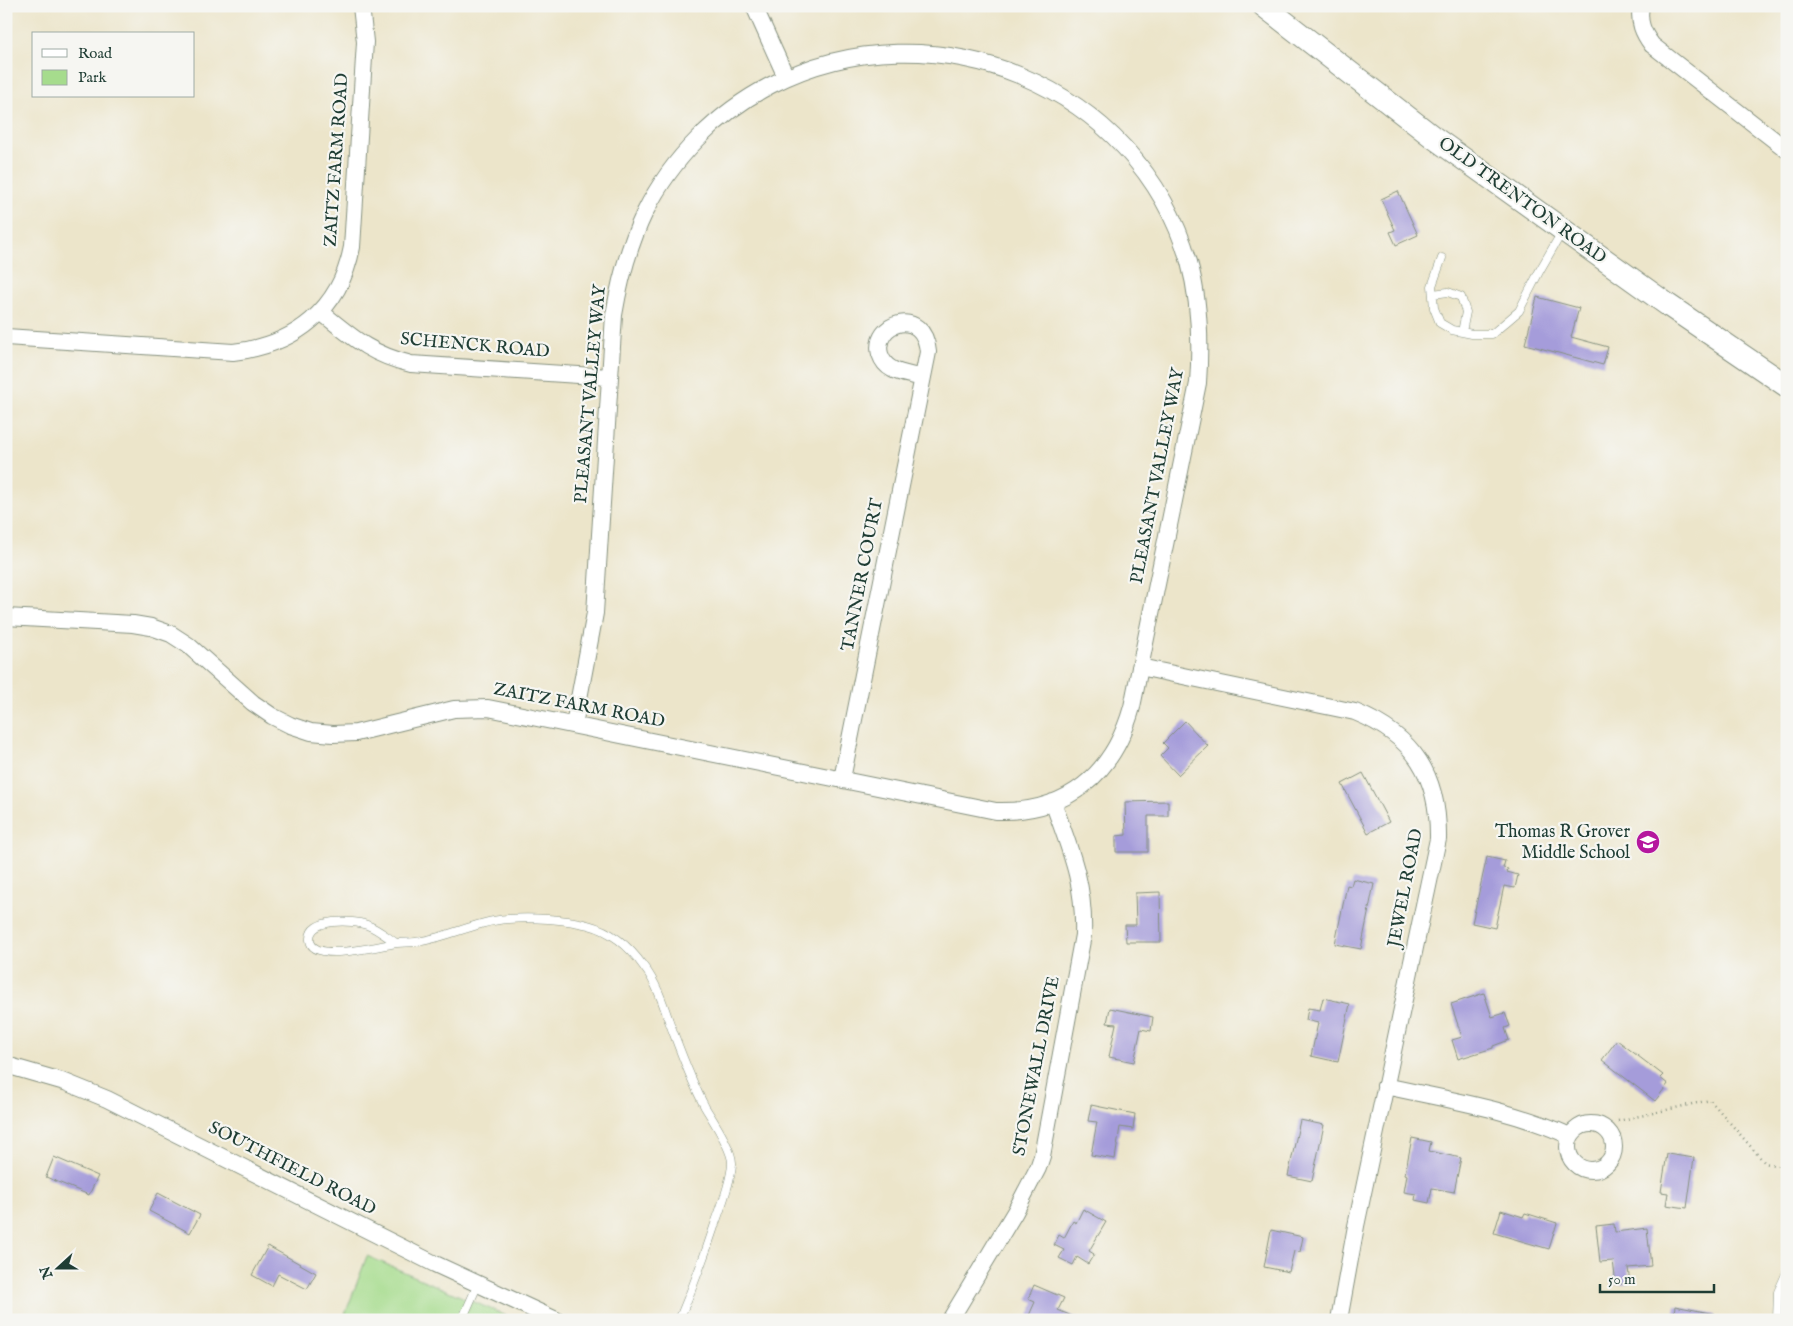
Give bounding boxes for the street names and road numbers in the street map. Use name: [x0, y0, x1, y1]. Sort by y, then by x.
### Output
street label: ZAITZ FARM ROAD: [319, 72, 355, 248]
street label: OLD TRENTON ROAD: [1433, 132, 1611, 270]
street label: PLEASANT VALLEY WAY: [570, 283, 612, 504]
street label: SCHENCK ROAD: [399, 328, 551, 364]
street label: PLEASANT VALLEY WAY: [1126, 365, 1190, 586]
street label: TANNER COURT: [837, 497, 889, 653]
street label: ZAITZ FARM ROAD: [491, 678, 667, 734]
street label: JEWEL ROAD: [1383, 827, 1429, 951]
street label: STONEWALL DRIVE: [1008, 974, 1066, 1158]
street label: SOUTHFIELD ROAD: [204, 1117, 380, 1221]

